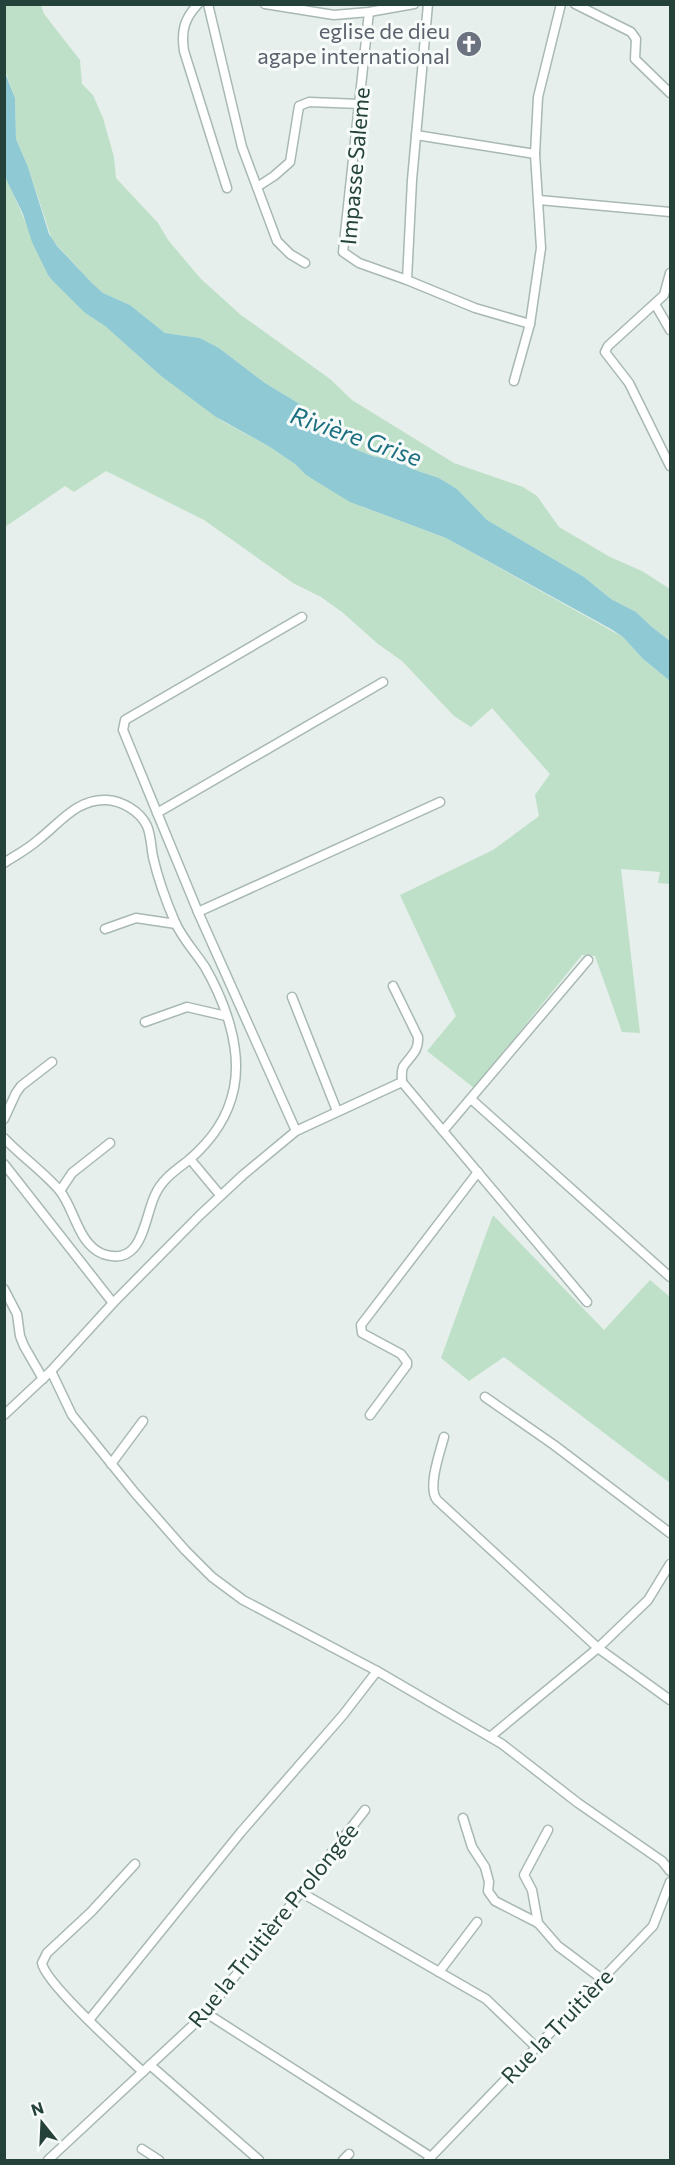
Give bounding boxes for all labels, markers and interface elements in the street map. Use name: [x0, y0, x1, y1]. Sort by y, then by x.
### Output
place label: eglise de dieu agape international: [257, 17, 450, 69]
church icon: eglise de dieu agape international: [454, 29, 484, 59]
street label: Impasse Saleme: [334, 86, 375, 246]
water label: Rivière Grise: [287, 400, 426, 472]
street label: Rue la Truitière Prolongée: [182, 1817, 363, 2032]
street label: Rue la Truitière: [495, 1963, 618, 2089]
north arrow: [12, 2093, 72, 2153]
text: N: [29, 2097, 46, 2119]

